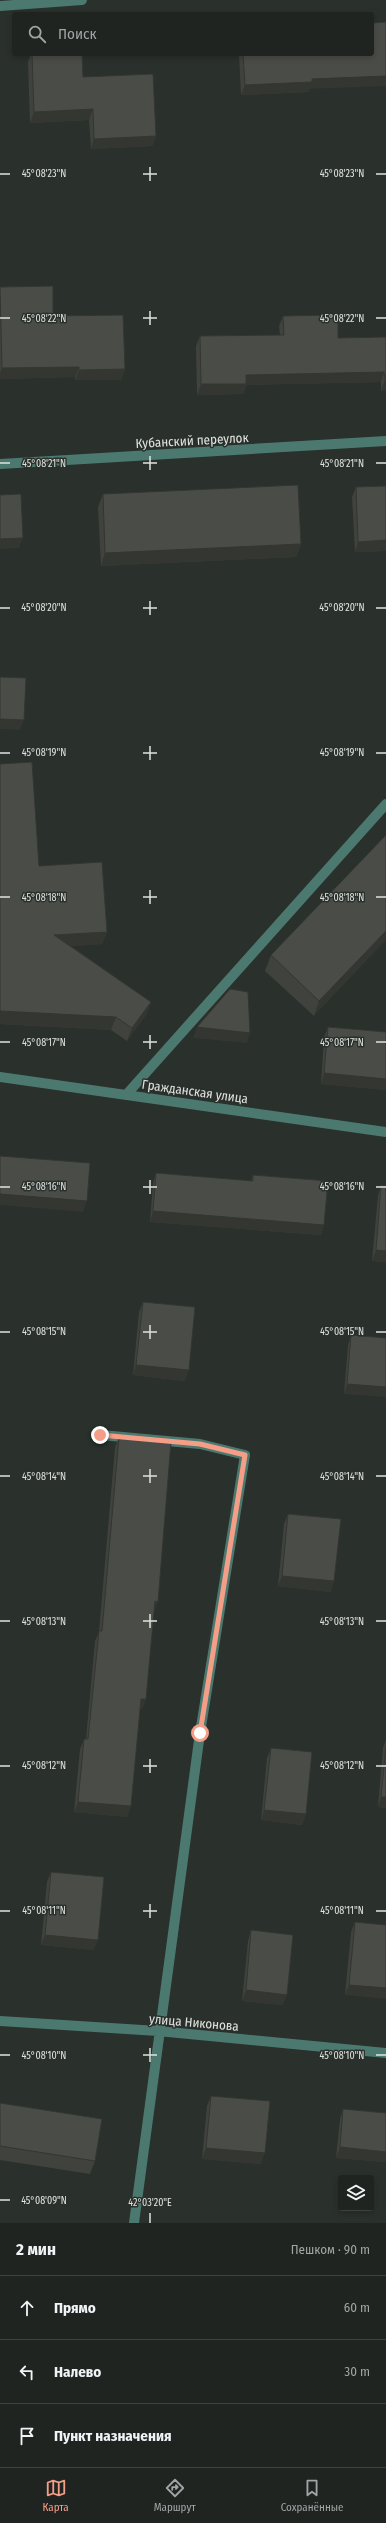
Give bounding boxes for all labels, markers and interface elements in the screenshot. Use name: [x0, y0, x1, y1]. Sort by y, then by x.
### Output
search box: [12, 12, 374, 56]
icon: search: [26, 23, 48, 45]
text: Поиск: [58, 25, 96, 43]
text: 45°08'23"N: [22, 168, 66, 180]
text: 45°08'23"N: [320, 168, 364, 180]
text: 45°08'22"N: [22, 313, 66, 325]
text: 45°08'22"N: [320, 313, 364, 325]
street label: Кубанский переулок: [135, 430, 249, 451]
text: 45°08'21"N: [22, 458, 66, 470]
text: 45°08'21"N: [320, 458, 364, 470]
text: 45°08'20"N: [21, 602, 67, 614]
text: 45°08'20"N: [319, 602, 365, 614]
text: 45°08'19"N: [22, 747, 66, 759]
text: 45°08'19"N: [320, 747, 364, 759]
text: 45°08'18"N: [22, 892, 66, 904]
text: 45°08'18"N: [320, 892, 364, 904]
text: 45°08'17"N: [22, 1037, 66, 1049]
text: 45°08'17"N: [320, 1037, 364, 1049]
street label: Гражданская улица: [141, 1077, 249, 1106]
text: 45°08'16"N: [22, 1181, 66, 1193]
text: 45°08'16"N: [320, 1181, 364, 1193]
text: 45°08'15"N: [22, 1326, 66, 1338]
text: 45°08'15"N: [320, 1326, 364, 1338]
route end: [91, 1426, 109, 1444]
text: 45°08'14"N: [22, 1471, 66, 1483]
text: 45°08'14"N: [320, 1471, 364, 1483]
text: 45°08'13"N: [22, 1616, 66, 1628]
text: 45°08'13"N: [320, 1616, 364, 1628]
route start: [191, 1724, 209, 1742]
text: 45°08'12"N: [22, 1760, 66, 1772]
text: 45°08'12"N: [320, 1760, 364, 1772]
text: 45°08'11"N: [22, 1905, 66, 1917]
text: 45°08'11"N: [320, 1905, 364, 1917]
street label: улица Никонова: [149, 2011, 239, 2034]
text: 45°08'10"N: [22, 2050, 66, 2062]
text: 45°08'10"N: [320, 2050, 364, 2062]
map controls: [338, 2175, 374, 2211]
button: layers: [338, 2175, 374, 2211]
text: 45°08'09"N: [21, 2195, 67, 2207]
text: 42°03'20"E: [128, 2197, 172, 2209]
text: 2 мин: [16, 2239, 56, 2260]
text: Пешком · 90 m: [291, 2242, 370, 2257]
icon: ahead: [16, 2297, 38, 2319]
text: Прямо: [54, 2299, 96, 2317]
text: 60 m: [344, 2300, 370, 2315]
icon: left: [16, 2361, 38, 2383]
text: Налево: [54, 2363, 101, 2381]
text: 30 m: [344, 2364, 370, 2379]
icon: arrive: [16, 2425, 38, 2447]
text: Пункт назначения: [54, 2427, 172, 2445]
tab: Карта: [42, 2477, 69, 2514]
tab: Маршрут: [154, 2477, 196, 2514]
tab: Сохранённые: [281, 2477, 344, 2514]

